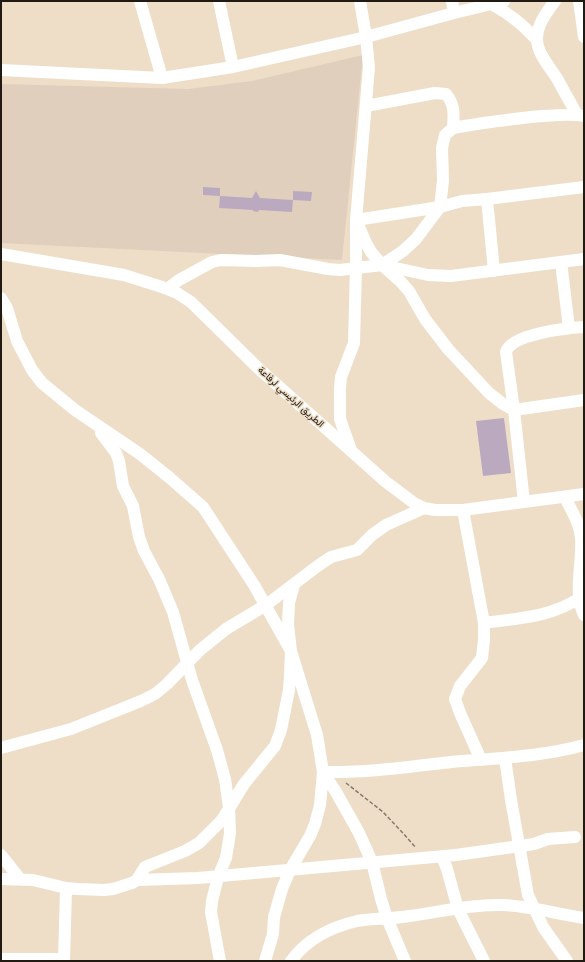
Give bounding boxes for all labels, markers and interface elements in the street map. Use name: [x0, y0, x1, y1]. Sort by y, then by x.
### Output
street label: الطريق الرئيسي لرفاعة: [255, 364, 327, 430]

